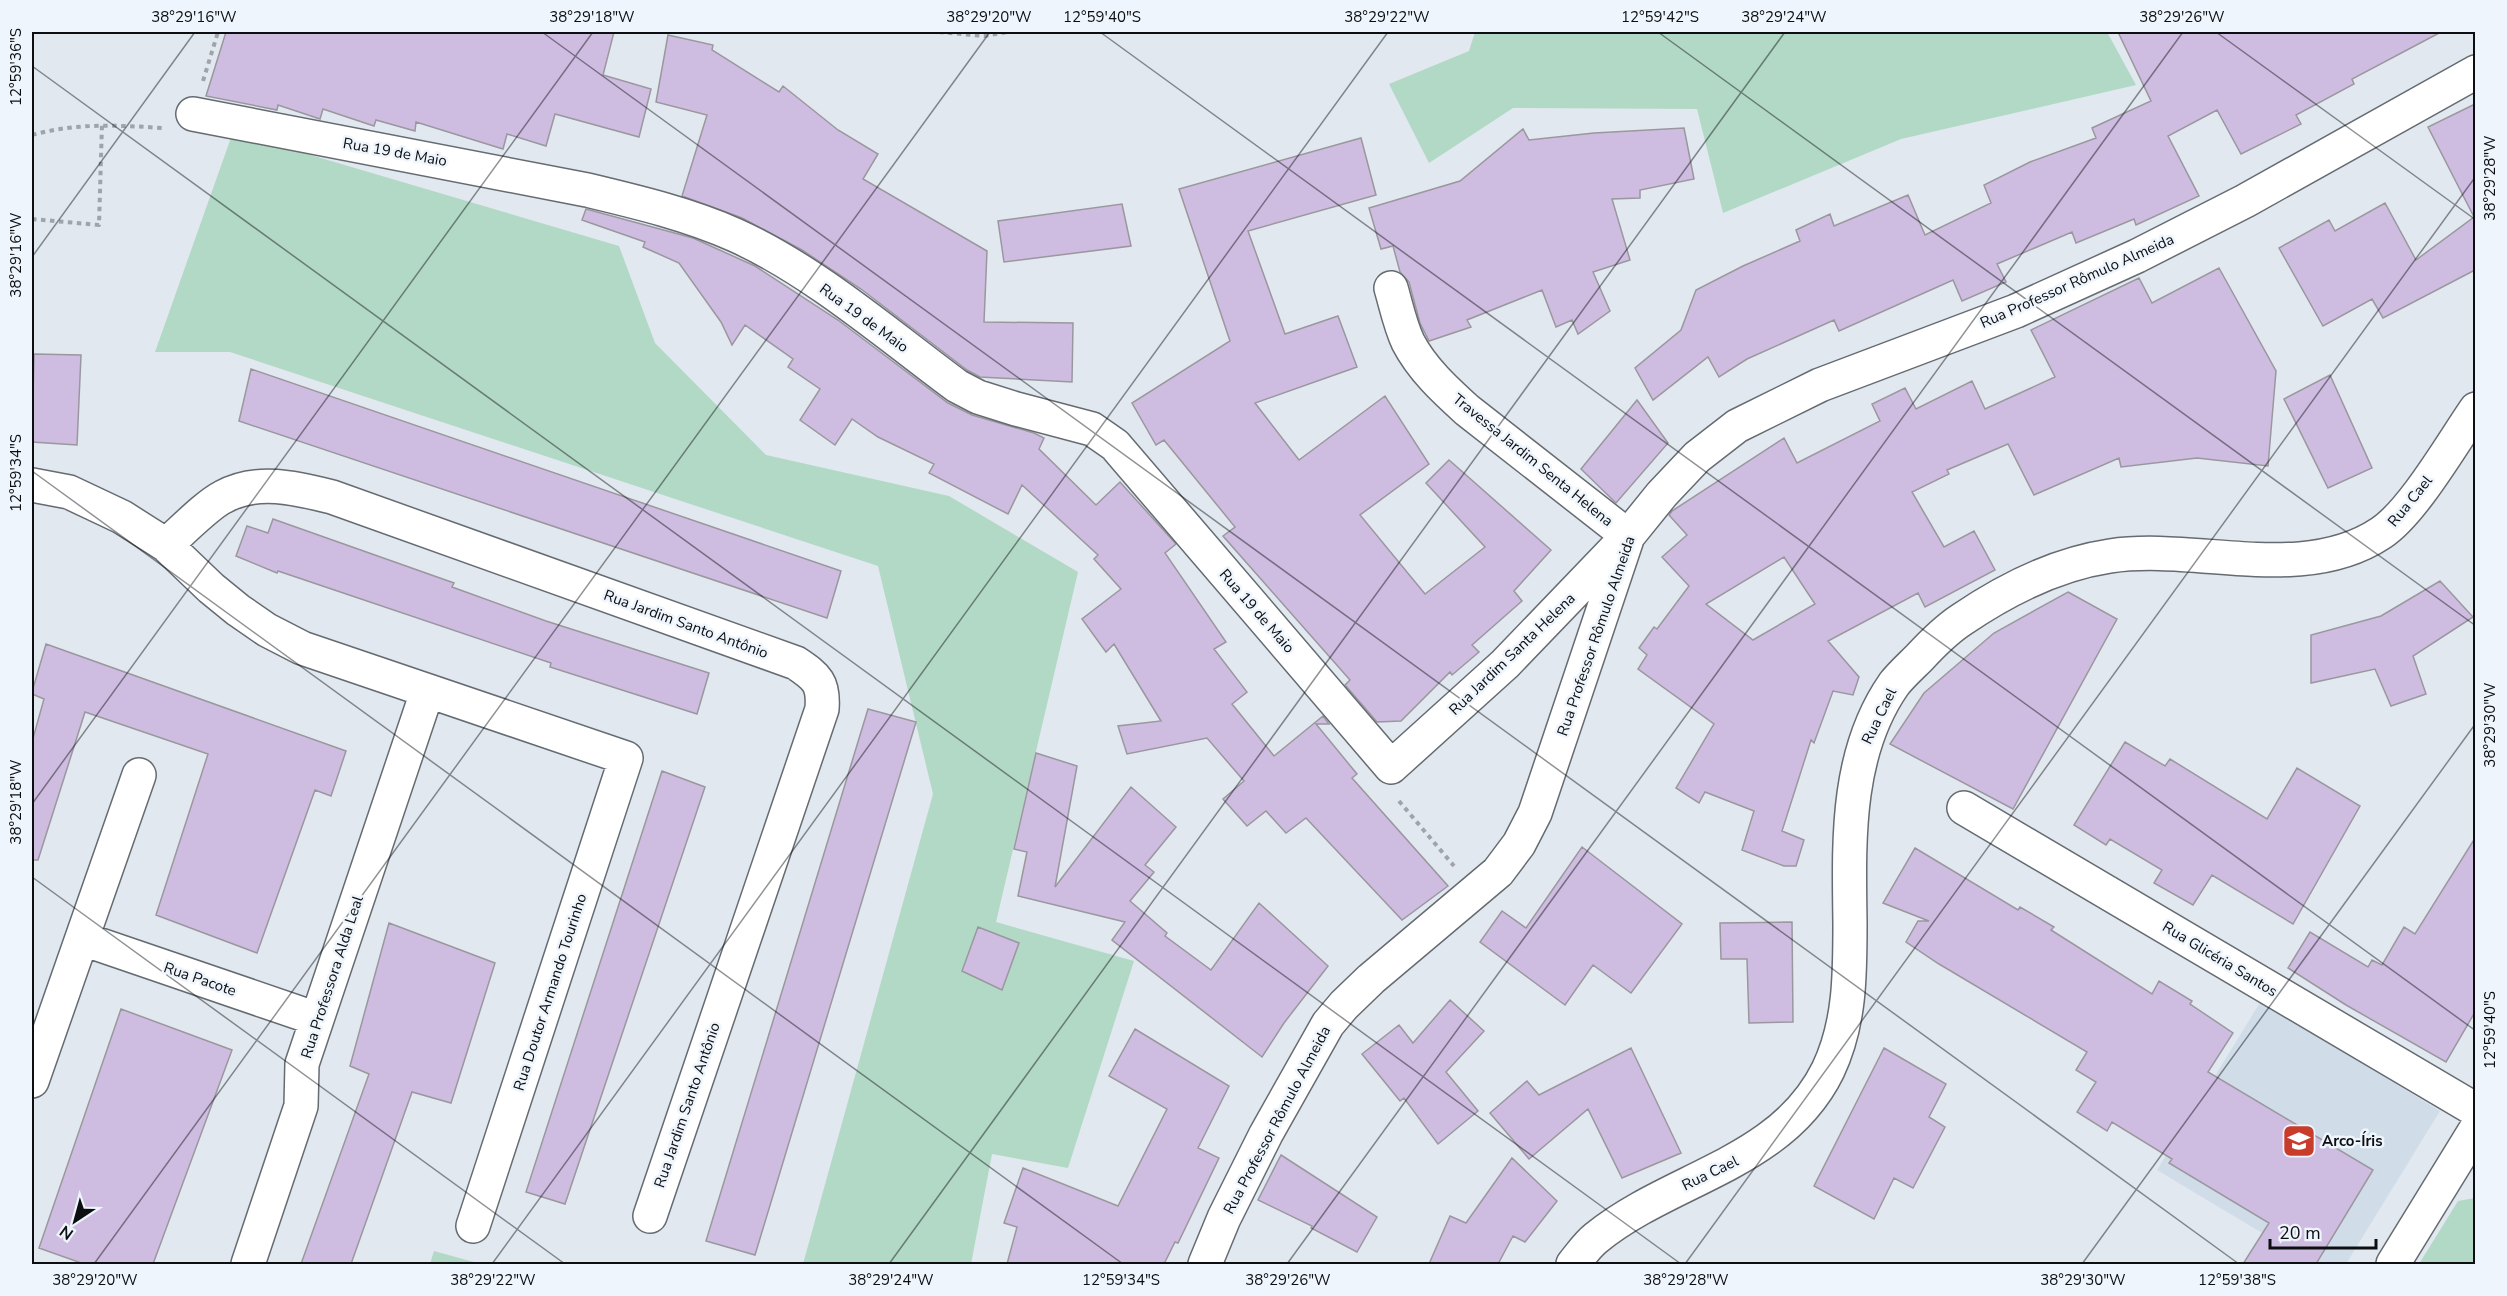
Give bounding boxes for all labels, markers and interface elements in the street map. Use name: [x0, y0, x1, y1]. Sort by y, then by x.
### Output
text: 38°29'16"W: [151, 7, 237, 27]
text: 38°29'18"W: [549, 7, 635, 27]
text: 38°29'20"W: [946, 7, 1032, 27]
text: 12°59'40"S: [1063, 7, 1141, 27]
text: 38°29'22"W: [1344, 7, 1430, 27]
text: 12°59'42"S: [1621, 7, 1699, 27]
text: 38°29'24"W: [1741, 7, 1827, 27]
text: 38°29'26"W: [2139, 7, 2225, 27]
text: 12°59'36"S: [6, 28, 26, 106]
street label: Rua 19 de Maio: [341, 133, 449, 171]
text: 38°29'28"W: [2480, 135, 2500, 221]
text: 38°29'16"W: [6, 212, 26, 298]
street label: Rua Professor Rômulo Almeida: [1977, 229, 2177, 333]
street label: Rua 19 de Maio: [816, 279, 912, 357]
street label: Travessa Jardim Senta Helena: [1449, 389, 1617, 531]
text: 12°59'34"S: [6, 434, 26, 512]
street label: Rua Cael: [2383, 471, 2437, 531]
street label: Rua Professor Rômulo Almeida: [1552, 533, 1640, 739]
street label: Rua 19 de Maio: [1215, 565, 1299, 657]
street label: Rua Jardim Santo Antônio: [601, 585, 771, 663]
street label: Rua Jardim Santa Helena: [1445, 588, 1579, 720]
text: 38°29'30"W: [2480, 682, 2500, 768]
street label: Rua Cael: [1857, 684, 1901, 748]
text: 38°29'18"W: [6, 759, 26, 845]
street label: Rua Doutor Armando Tourinho: [509, 891, 591, 1093]
street label: Rua Professora Alda Leal: [296, 893, 368, 1061]
street label: Rua Glicéria Santos: [2159, 917, 2281, 1001]
street label: Rua Pacote: [161, 957, 239, 1001]
text: 12°59'40"S: [2480, 991, 2500, 1069]
street label: Rua Jardim Santo Antônio: [649, 1020, 725, 1190]
street label: Rua Professor Rômulo Almeida: [1219, 1022, 1335, 1218]
school or university icon: Arco-Íris: [2281, 1123, 2317, 1159]
place label: Arco-Íris: [2322, 1131, 2382, 1151]
street label: Rua Cael: [1678, 1151, 1742, 1195]
north arrow: [45, 1191, 105, 1251]
scale bar: [2270, 1212, 2376, 1250]
text: N: [55, 1220, 78, 1245]
text: 20 m: [2279, 1221, 2321, 1245]
text: 38°29'20"W: [52, 1270, 138, 1290]
text: 38°29'22"W: [450, 1270, 536, 1290]
text: 38°29'24"W: [848, 1270, 934, 1290]
text: 12°59'34"S: [1082, 1270, 1160, 1290]
text: 38°29'26"W: [1245, 1270, 1331, 1290]
text: 38°29'28"W: [1643, 1270, 1729, 1290]
text: 38°29'30"W: [2040, 1270, 2126, 1290]
text: 12°59'38"S: [2198, 1270, 2276, 1290]

